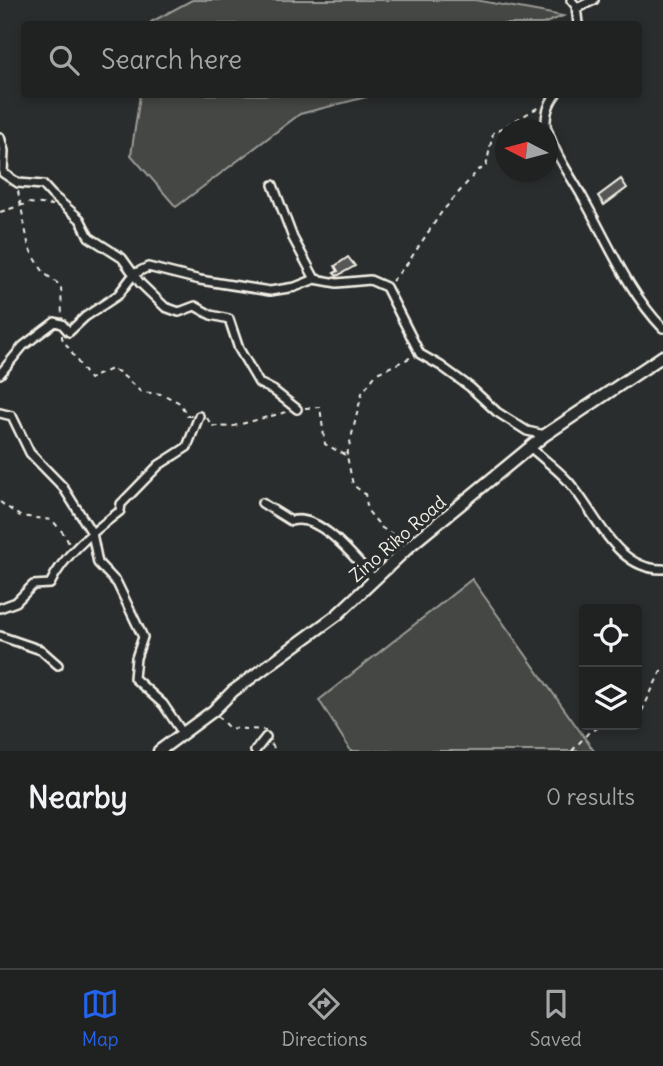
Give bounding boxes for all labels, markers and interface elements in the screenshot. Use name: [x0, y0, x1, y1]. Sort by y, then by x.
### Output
search box: [21, 21, 642, 98]
icon: search: [45, 41, 83, 79]
text: Search here: [101, 43, 242, 76]
north arrow: [495, 119, 558, 182]
street label: Zino Riko Road: [345, 490, 451, 587]
map controls: [579, 604, 642, 730]
button: locate: [579, 604, 642, 667]
button: layers: [579, 667, 642, 730]
text: Nearby: [28, 778, 128, 816]
text: 0 results: [546, 782, 635, 811]
tab: Map: [81, 985, 119, 1051]
tab: Directions: [282, 985, 367, 1051]
tab: Saved: [530, 985, 582, 1051]

